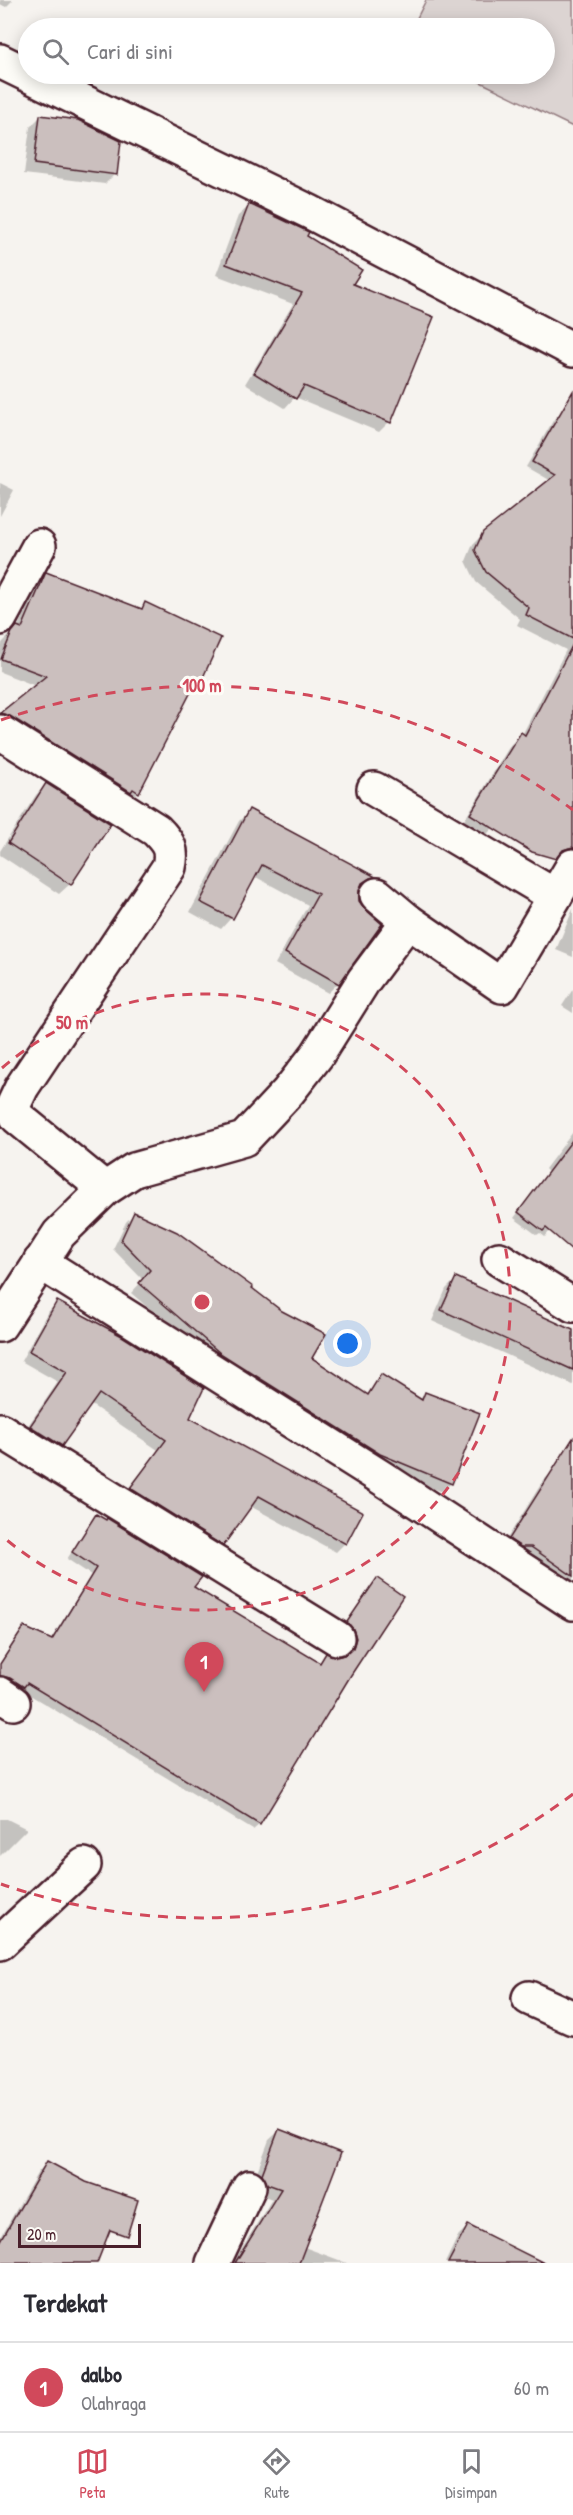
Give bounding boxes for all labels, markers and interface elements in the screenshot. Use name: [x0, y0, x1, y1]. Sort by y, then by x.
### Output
search box: [18, 18, 555, 84]
icon: search: [39, 35, 72, 68]
text: Cari di sini: [87, 36, 173, 66]
text: 100 m: [182, 673, 222, 698]
text: 50 m: [56, 1010, 88, 1035]
centre of rings: [192, 1292, 212, 1312]
your location: [333, 1329, 362, 1358]
pin: 1: [184, 1642, 224, 1692]
scale bar: [18, 2221, 141, 2248]
text: 20 m: [27, 2223, 56, 2245]
text: Terdekat: [24, 2285, 107, 2320]
text: dalbo: [81, 2359, 122, 2389]
text: 1: [40, 2374, 47, 2401]
text: 60 m: [514, 2374, 549, 2401]
text: Olahraga: [81, 2389, 146, 2416]
tab: Peta: [76, 2445, 109, 2503]
tab: Rute: [260, 2445, 293, 2503]
tab: Disimpan: [445, 2445, 497, 2503]

